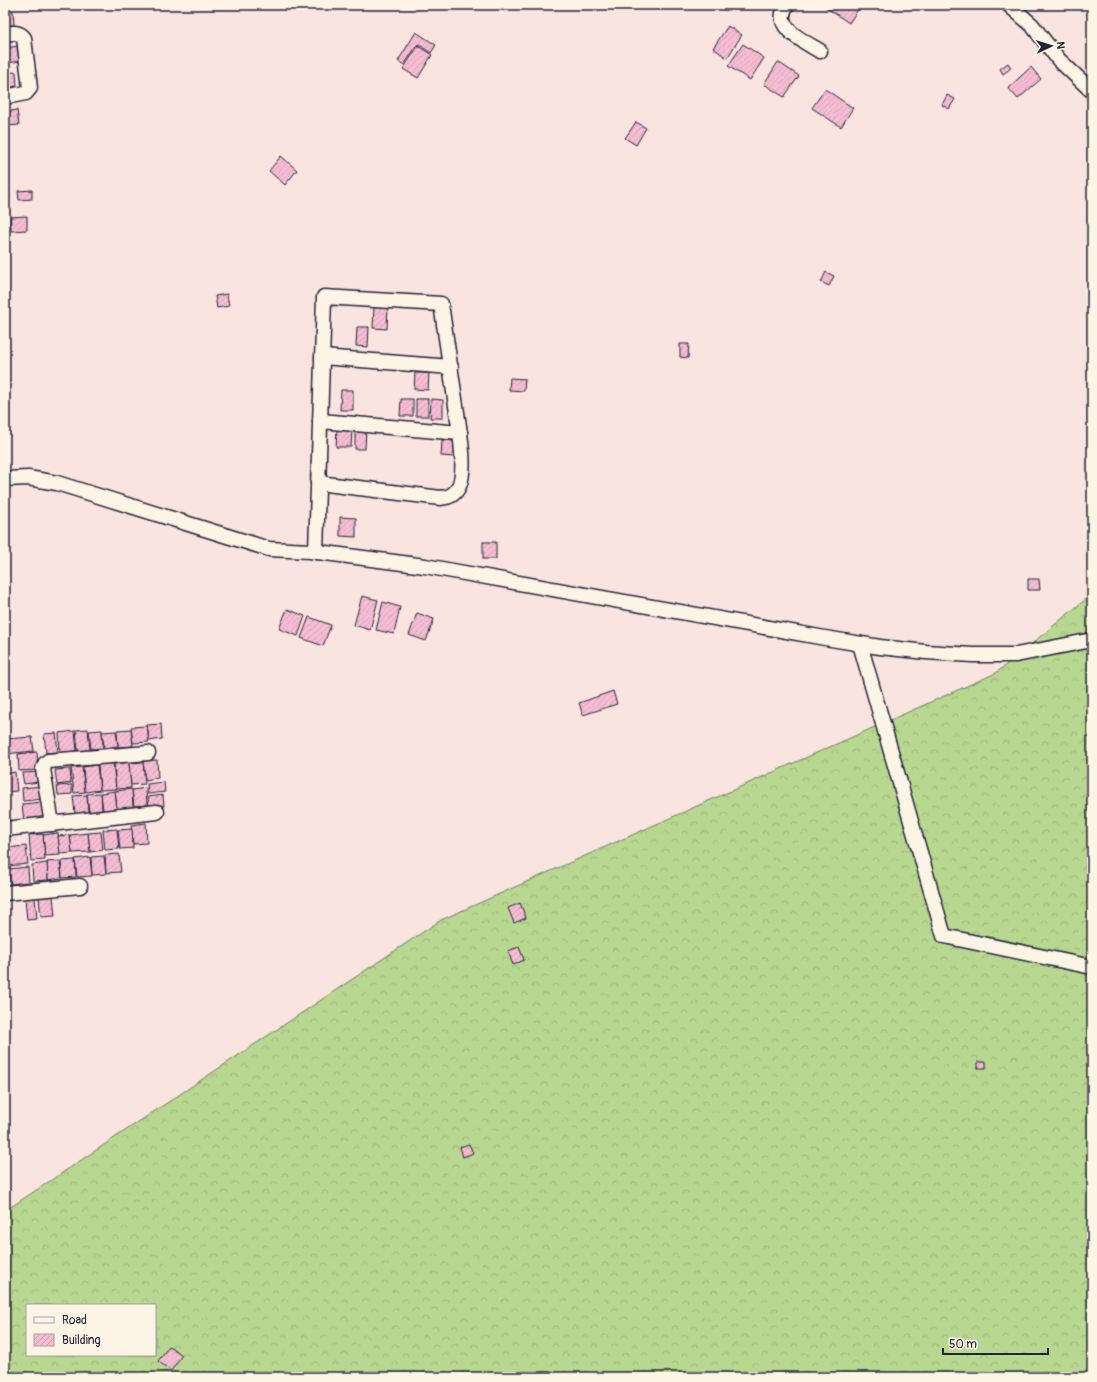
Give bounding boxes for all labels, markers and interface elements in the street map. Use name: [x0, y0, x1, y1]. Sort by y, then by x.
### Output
north arrow: [1031, 26, 1071, 66]
text: N: [1054, 41, 1067, 50]
legend: [26, 1304, 156, 1356]
text: Road: [62, 1313, 87, 1328]
scale bar: [943, 1330, 1048, 1356]
text: Building: [62, 1333, 101, 1348]
text: 50 m: [949, 1337, 977, 1352]

